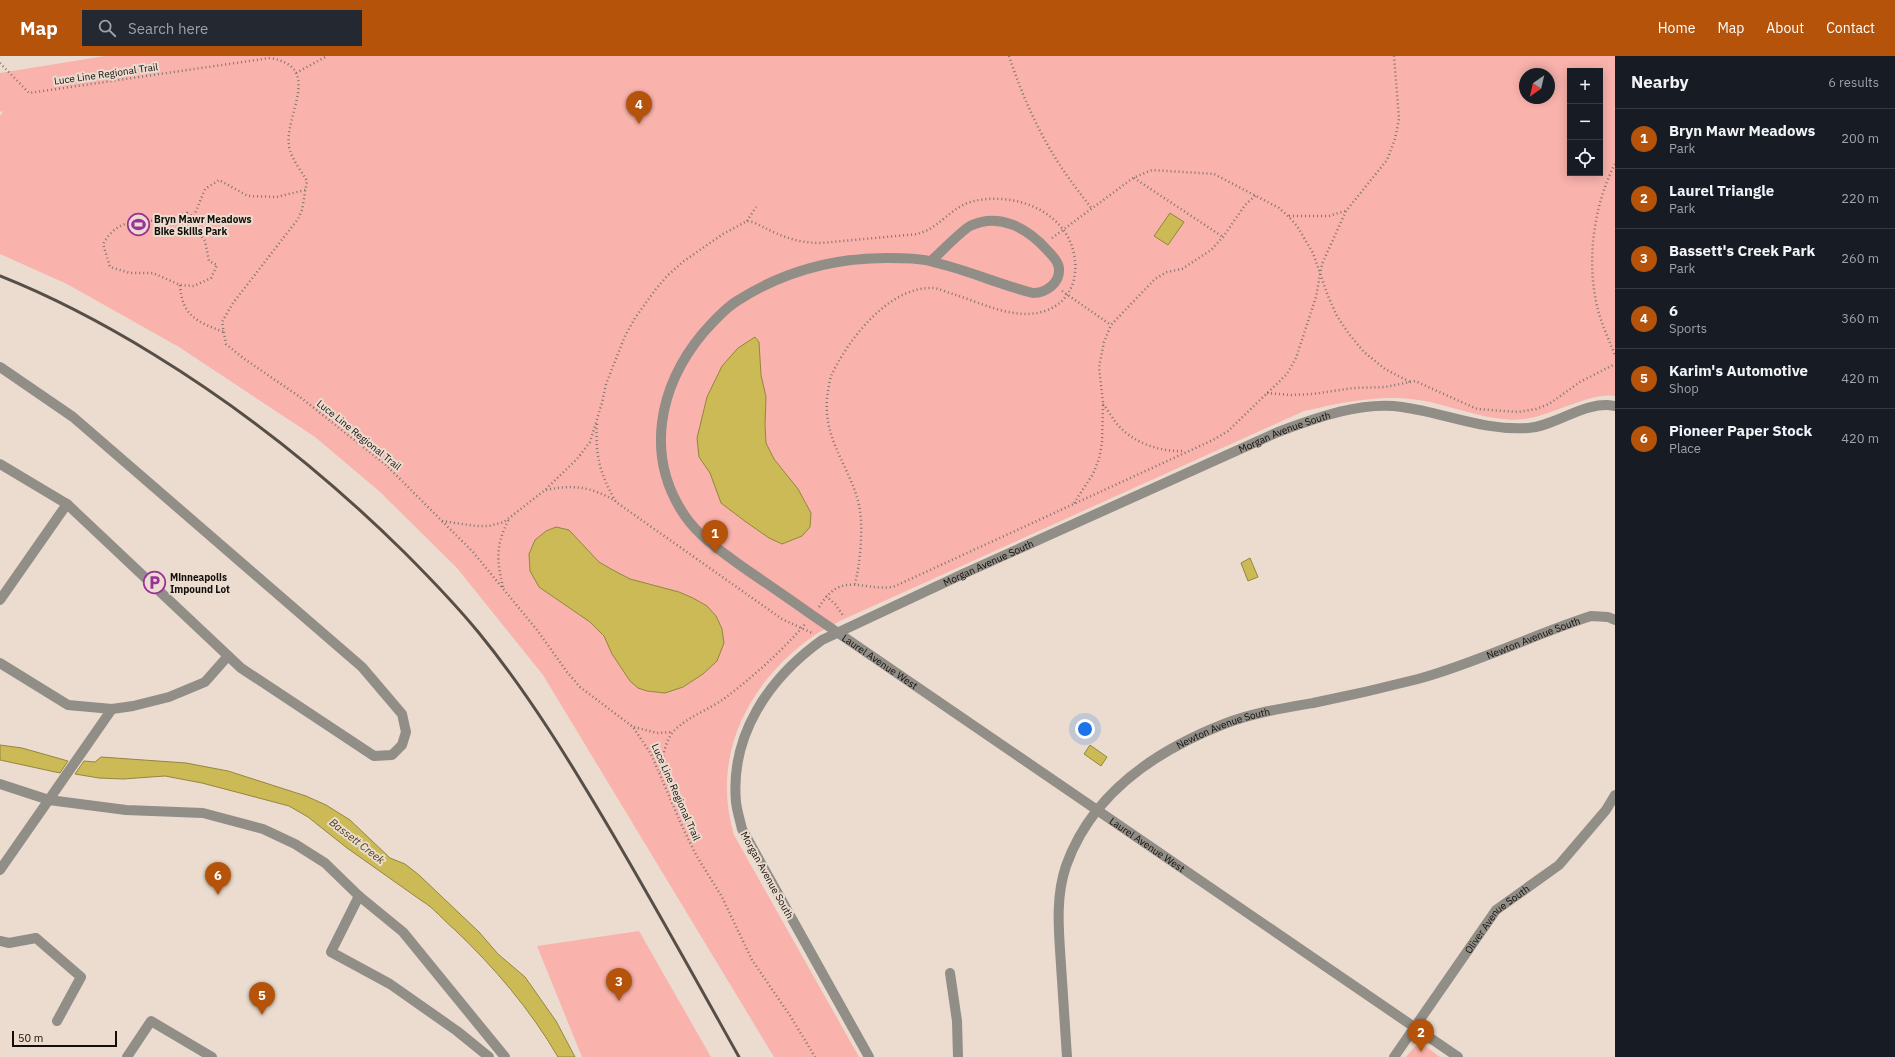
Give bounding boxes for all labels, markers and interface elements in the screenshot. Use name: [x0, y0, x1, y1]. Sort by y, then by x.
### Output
search box: [82, 10, 362, 46]
text: Map: [20, 16, 58, 40]
icon: search: [96, 17, 118, 39]
text: Search here: [128, 19, 208, 38]
text: Home: [1658, 19, 1695, 37]
text: Map: [1717, 19, 1744, 37]
text: About: [1766, 19, 1804, 37]
text: Contact: [1826, 19, 1875, 37]
street label: Luce Line Regional Trail: [53, 60, 159, 88]
north arrow: [1519, 68, 1555, 104]
map controls: [1567, 68, 1603, 176]
button: +: [1567, 68, 1603, 104]
text: Nearby: [1631, 71, 1689, 93]
text: 6 results: [1828, 74, 1879, 91]
pin: 4: [626, 91, 652, 124]
button: −: [1567, 104, 1603, 140]
text: Bryn Mawr Meadows: [1669, 121, 1815, 140]
text: 1: [1640, 130, 1648, 147]
text: 200 m: [1841, 130, 1879, 147]
button: locate: [1567, 140, 1603, 176]
text: Park: [1669, 140, 1695, 157]
text: Laurel Triangle: [1669, 181, 1774, 200]
text: 2: [1640, 190, 1648, 207]
text: 220 m: [1841, 190, 1879, 207]
text: Park: [1669, 200, 1695, 217]
sports icon: Bryn Mawr Meadows Bike Skills Park: [126, 212, 152, 238]
place label: Bryn Mawr Meadows Bike Skills Park: [154, 213, 252, 238]
text: Bassett's Creek Park: [1669, 241, 1815, 260]
text: 3: [1640, 250, 1648, 267]
text: 260 m: [1841, 250, 1879, 267]
text: Park: [1669, 260, 1695, 277]
text: 6: [1669, 301, 1678, 320]
text: 4: [1640, 310, 1648, 327]
text: 360 m: [1841, 310, 1879, 327]
text: Sports: [1669, 320, 1707, 337]
text: Karim's Automotive: [1669, 361, 1808, 380]
text: 5: [1640, 370, 1648, 387]
text: 420 m: [1841, 370, 1879, 387]
text: Shop: [1669, 380, 1699, 397]
street label: Luce Line Regional Trail: [314, 397, 404, 473]
street label: Morgan Avenue South: [1236, 408, 1332, 456]
text: Pioneer Paper Stock: [1669, 421, 1812, 440]
text: 6: [1640, 430, 1648, 447]
text: 420 m: [1841, 430, 1879, 447]
text: Place: [1669, 440, 1701, 457]
pin: 1: [702, 520, 728, 553]
street label: Morgan Avenue South: [941, 537, 1035, 589]
parking icon: Minneapolis Impound Lot: [142, 570, 168, 596]
place label: Minneapolis Impound Lot: [170, 571, 230, 596]
street label: Newton Avenue South: [1484, 614, 1582, 662]
street label: Laurel Avenue West: [840, 631, 921, 692]
street label: Newton Avenue South: [1174, 704, 1271, 752]
your location: [1075, 719, 1095, 739]
street label: Luce Line Regional Trail: [649, 741, 703, 843]
street label: Laurel Avenue West: [1107, 814, 1188, 875]
water label: Bassett Creek: [327, 815, 388, 867]
street label: Morgan Avenue South: [738, 829, 796, 921]
pin: 6: [205, 862, 231, 895]
street label: Oliver Avenue South: [1461, 882, 1532, 956]
pin: 3: [606, 968, 632, 1001]
pin: 5: [249, 982, 275, 1015]
pin: 2: [1408, 1019, 1434, 1052]
scale bar: [12, 1029, 117, 1048]
text: 50 m: [18, 1031, 43, 1045]

